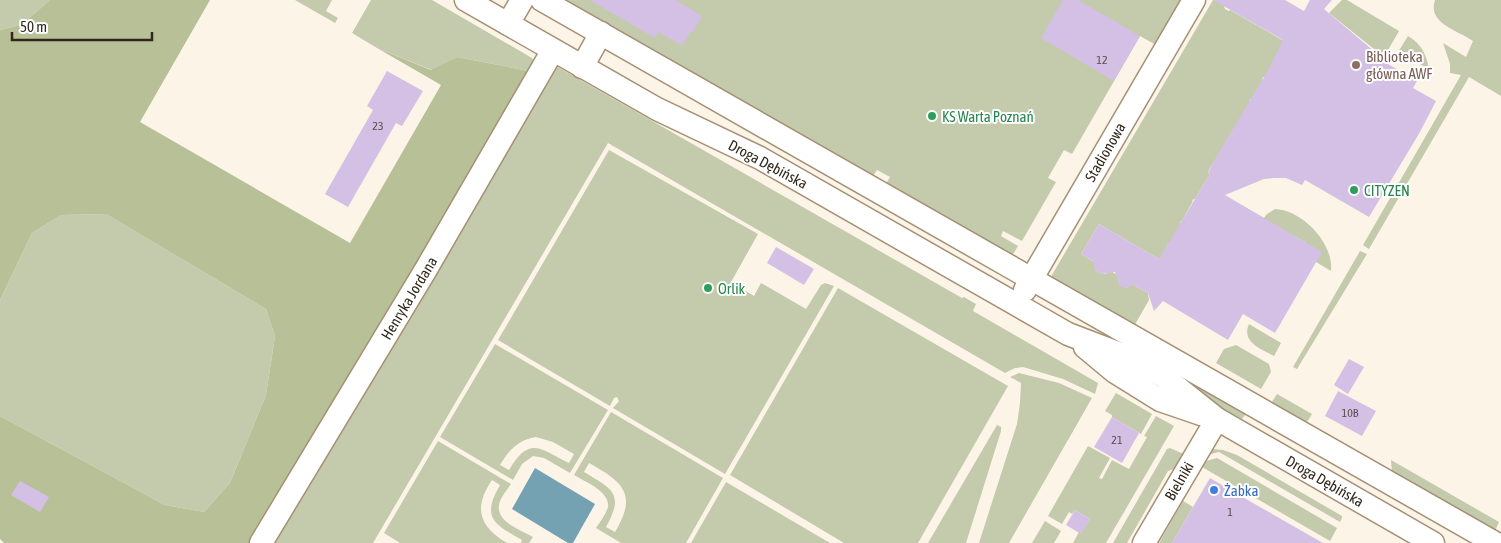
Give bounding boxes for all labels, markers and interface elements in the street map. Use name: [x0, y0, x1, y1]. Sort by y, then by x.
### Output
scale bar: [12, 10, 152, 42]
text: 50 m: [20, 18, 47, 35]
place label: Biblioteka główna AWF: [1366, 48, 1432, 82]
house number: 12: [1096, 53, 1108, 67]
marker: Biblioteka główna AWF: [1350, 59, 1362, 71]
place label: KS Warta Poznań: [942, 108, 1034, 125]
marker: KS Warta Poznań: [926, 110, 938, 122]
house number: 23: [372, 119, 384, 133]
street label: Stadionowa: [1081, 120, 1129, 184]
street label: Droga Dębińska: [726, 136, 810, 192]
place label: CITYZEN: [1364, 182, 1410, 199]
marker: CITYZEN: [1348, 184, 1360, 196]
street label: Henryka Jordana: [378, 253, 440, 343]
place label: Orlik: [718, 280, 746, 297]
marker: Orlik: [702, 282, 714, 294]
house number: 10B: [1342, 406, 1359, 420]
house number: 21: [1111, 433, 1123, 447]
street label: Droga Dębińska: [1283, 452, 1367, 510]
street label: Bielniki: [1161, 459, 1197, 503]
place label: Żabka: [1224, 482, 1258, 499]
marker: Żabka: [1208, 484, 1220, 496]
house number: 1: [1227, 505, 1233, 519]

